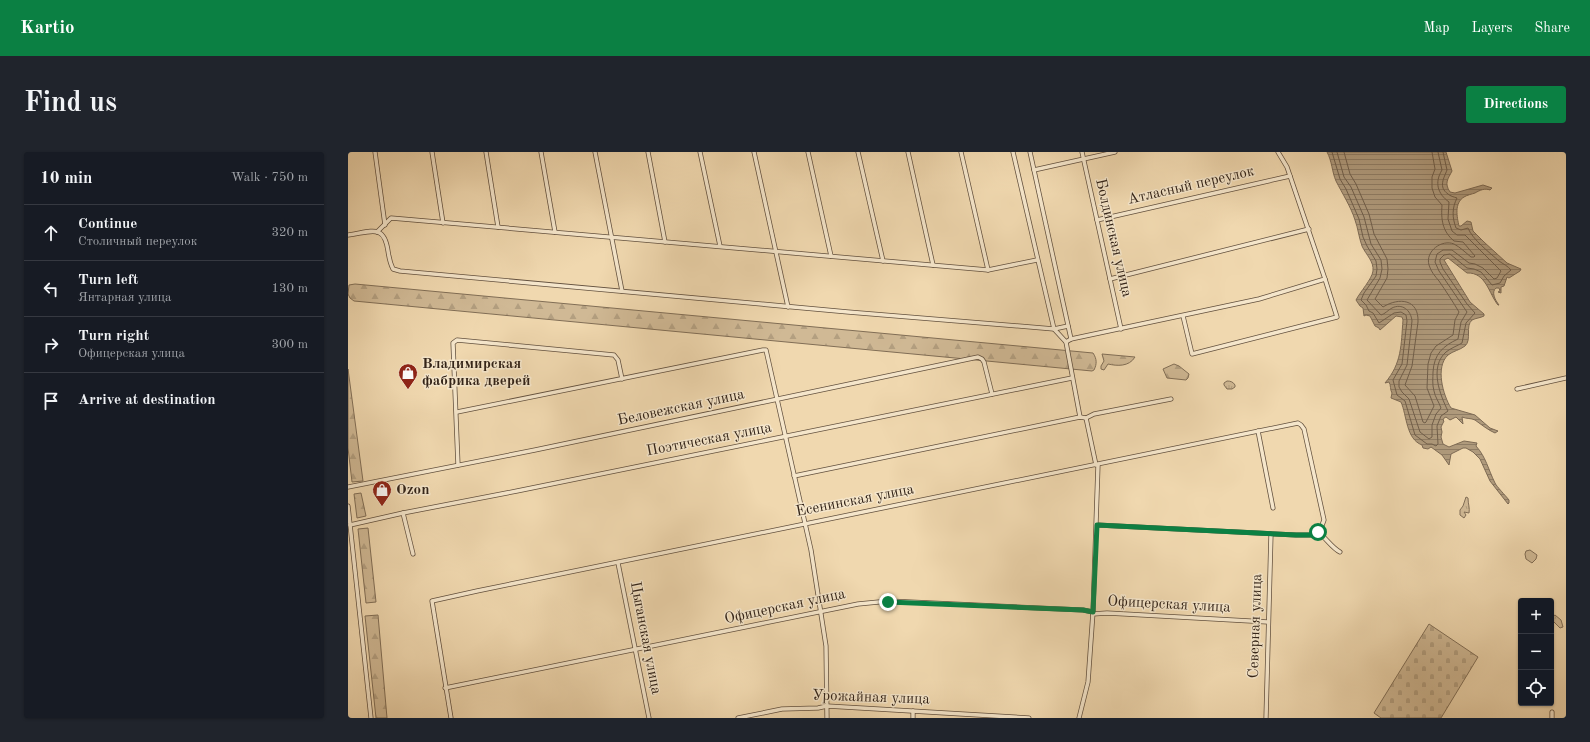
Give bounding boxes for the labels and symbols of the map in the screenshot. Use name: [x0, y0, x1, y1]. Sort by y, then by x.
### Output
street label: Атласный переулок: [1126, 164, 1256, 208]
street label: Болдинская улица: [1092, 177, 1134, 299]
place label: Владимирская фабрика дверей: [422, 357, 531, 389]
shop icon: Владимирская фабрика дверей: [397, 362, 419, 390]
street label: Беловежская улица: [616, 387, 746, 429]
street label: Поэтическая улица: [645, 420, 774, 460]
shop icon: Ozon: [371, 479, 393, 507]
street label: Есенинская улица: [795, 482, 916, 520]
place label: Ozon: [396, 483, 429, 498]
route start: [1309, 523, 1327, 541]
street label: Северная улица: [1247, 573, 1265, 679]
street label: Цыганская улица: [627, 580, 663, 696]
street label: Офицерская улица: [723, 587, 847, 627]
route end: [879, 593, 897, 611]
street label: Офицерская улица: [1107, 594, 1232, 616]
street label: Урожайная улица: [812, 688, 931, 708]

